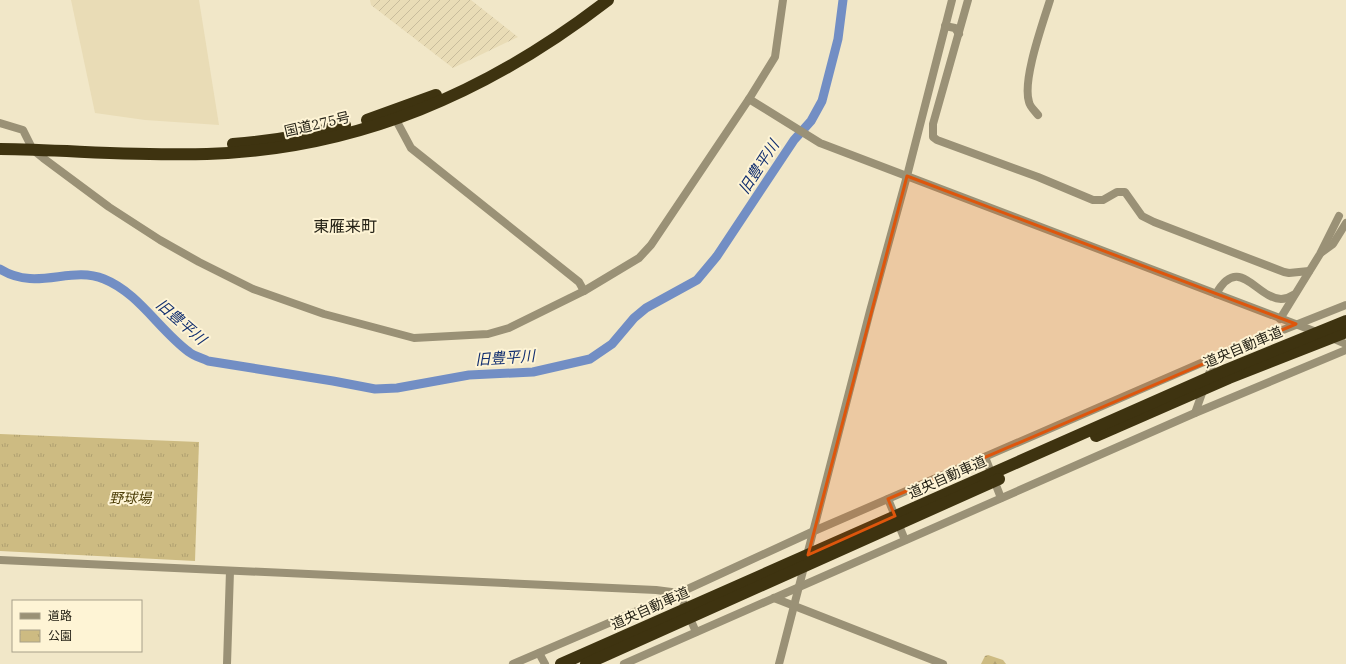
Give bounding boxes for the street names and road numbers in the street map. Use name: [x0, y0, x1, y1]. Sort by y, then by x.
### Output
street label: 国道275号: [282, 108, 352, 140]
street label: 道央自動車道: [1201, 322, 1285, 372]
street label: 道央自動車道: [905, 452, 989, 502]
street label: 道央自動車道: [608, 583, 692, 633]

